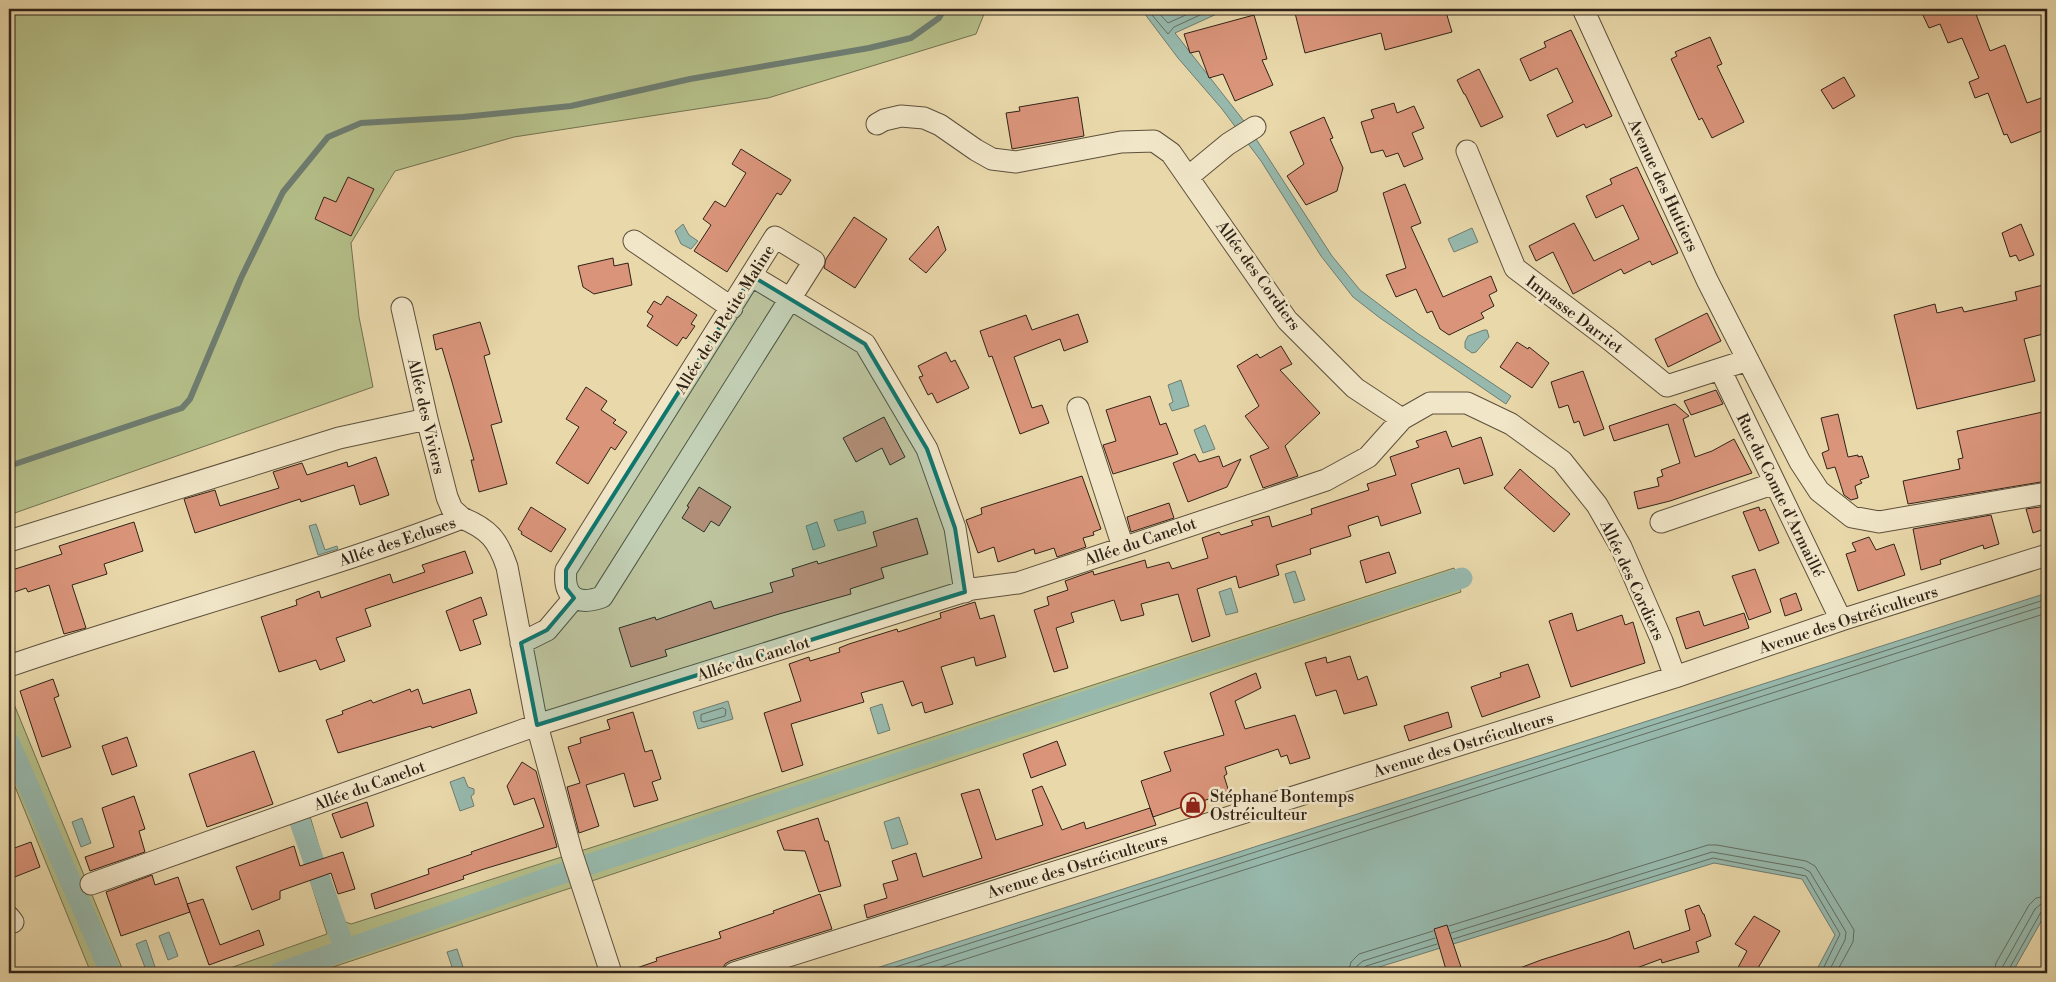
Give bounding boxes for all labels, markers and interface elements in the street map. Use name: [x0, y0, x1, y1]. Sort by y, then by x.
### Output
street label: Avenue des Huttiers: [1623, 115, 1703, 255]
street label: Allée des Cordiers: [1211, 216, 1305, 334]
street label: Allée de la Petite Maline: [670, 241, 779, 399]
street label: Impasse Darriet: [1522, 272, 1627, 358]
street label: Allée des Viviers: [403, 355, 449, 476]
street label: Rue du Comte d'Armaillé: [1732, 410, 1828, 581]
street label: Allée des Ecluses: [335, 513, 458, 572]
street label: Allée du Canelot: [1081, 513, 1199, 571]
street label: Allée des Cordiers: [1595, 516, 1669, 644]
street label: Avenue des Ostréiculteurs: [1755, 581, 1941, 659]
street label: Allée du Canelot: [693, 632, 813, 686]
street label: Avenue des Ostréiculteurs: [1370, 708, 1556, 782]
street label: Allée du Canelot: [310, 756, 428, 816]
place label: Stéphane Bontemps Ostréiculteur: [1210, 787, 1354, 825]
shop icon: Stéphane Bontemps Ostréiculteur: [1180, 792, 1206, 818]
street label: Avenue des Ostréiculteurs: [984, 829, 1170, 903]

